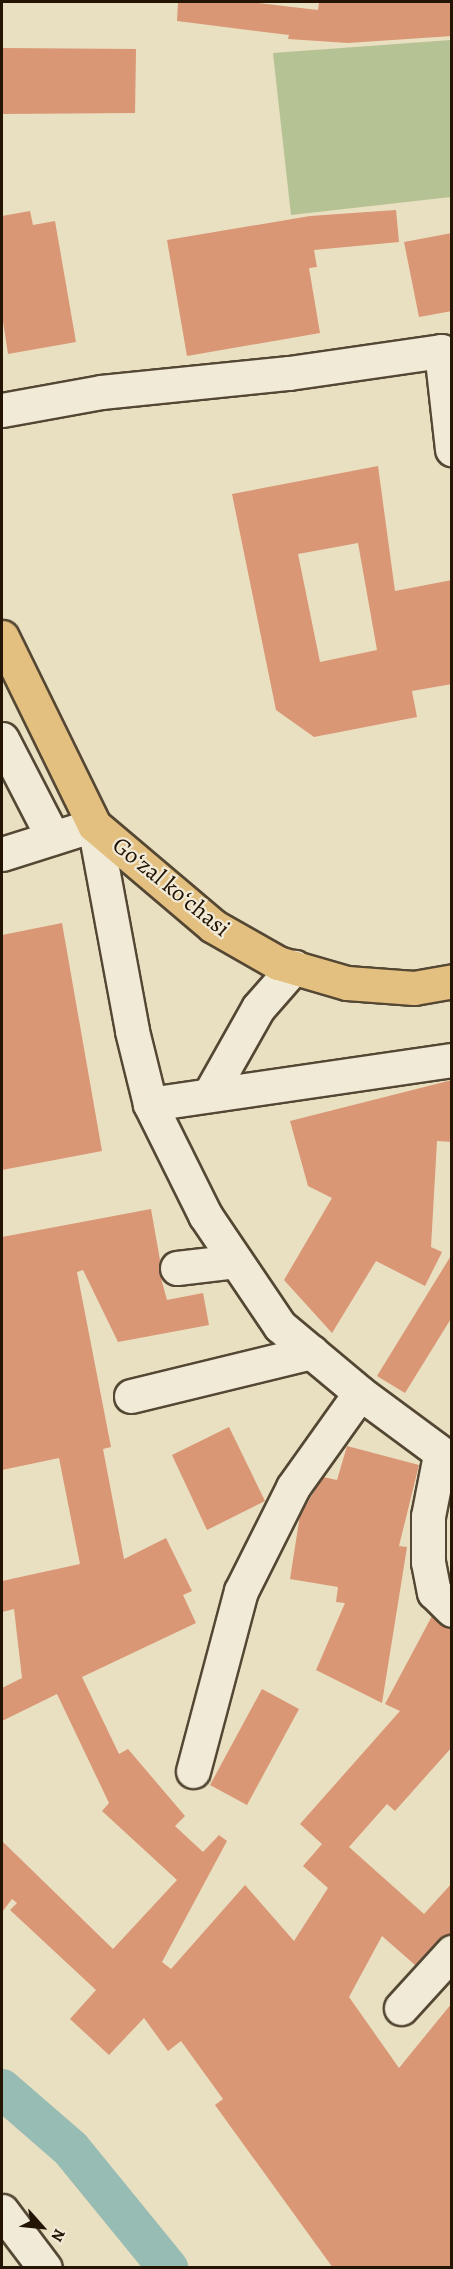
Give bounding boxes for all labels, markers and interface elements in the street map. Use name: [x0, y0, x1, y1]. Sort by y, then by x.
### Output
street label: Goʻzal koʻchasi: [106, 831, 236, 943]
north arrow: [12, 2197, 72, 2257]
text: N: [46, 2225, 70, 2245]

